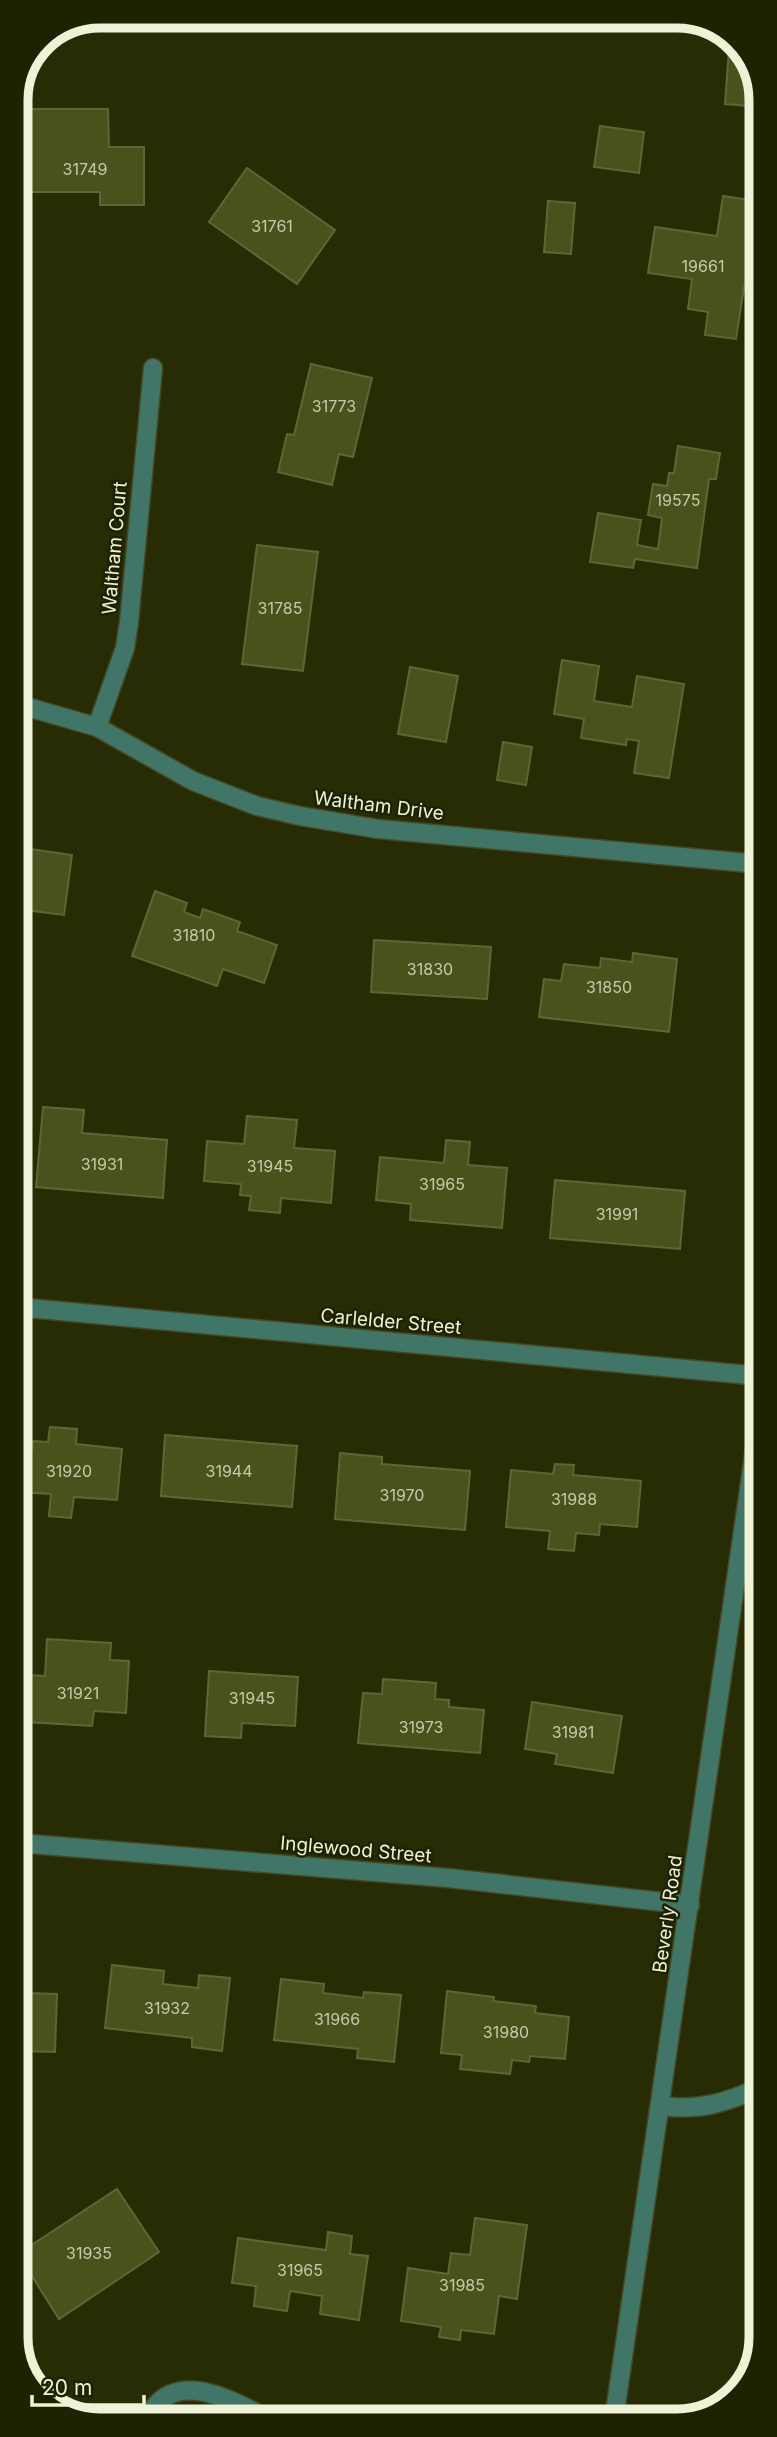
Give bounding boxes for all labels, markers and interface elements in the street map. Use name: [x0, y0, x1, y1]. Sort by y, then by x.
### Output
house number: 31749: [63, 159, 107, 179]
house number: 31761: [251, 216, 293, 236]
house number: 19661: [682, 256, 724, 276]
house number: 31773: [312, 396, 356, 416]
street label: Waltham Court: [97, 480, 132, 616]
house number: 19575: [656, 490, 700, 510]
house number: 31785: [258, 598, 302, 618]
street label: Waltham Drive: [313, 786, 445, 825]
house number: 31810: [173, 925, 215, 945]
house number: 31830: [407, 959, 453, 979]
house number: 31850: [586, 977, 632, 997]
house number: 31931: [81, 1154, 123, 1174]
house number: 31945: [247, 1156, 293, 1176]
house number: 31965: [419, 1174, 465, 1194]
house number: 31991: [596, 1204, 638, 1224]
street label: Carlelder Street: [320, 1304, 462, 1339]
house number: 31920: [46, 1461, 92, 1481]
house number: 31944: [206, 1461, 252, 1481]
house number: 31970: [380, 1485, 424, 1505]
house number: 31988: [551, 1489, 597, 1509]
house number: 31921: [57, 1683, 99, 1703]
house number: 31945: [229, 1688, 275, 1708]
house number: 31973: [399, 1717, 443, 1737]
house number: 31981: [552, 1722, 594, 1742]
street label: Inglewood Street: [279, 1831, 433, 1868]
street label: Beverly Road: [648, 1854, 687, 1974]
house number: 31932: [144, 1998, 190, 2018]
house number: 31966: [314, 2009, 360, 2029]
house number: 31980: [483, 2022, 529, 2042]
house number: 31935: [66, 2243, 112, 2263]
house number: 31965: [277, 2260, 323, 2280]
house number: 31985: [439, 2275, 485, 2295]
scale bar: [32, 2364, 144, 2408]
text: 20 m: [42, 2375, 92, 2400]

